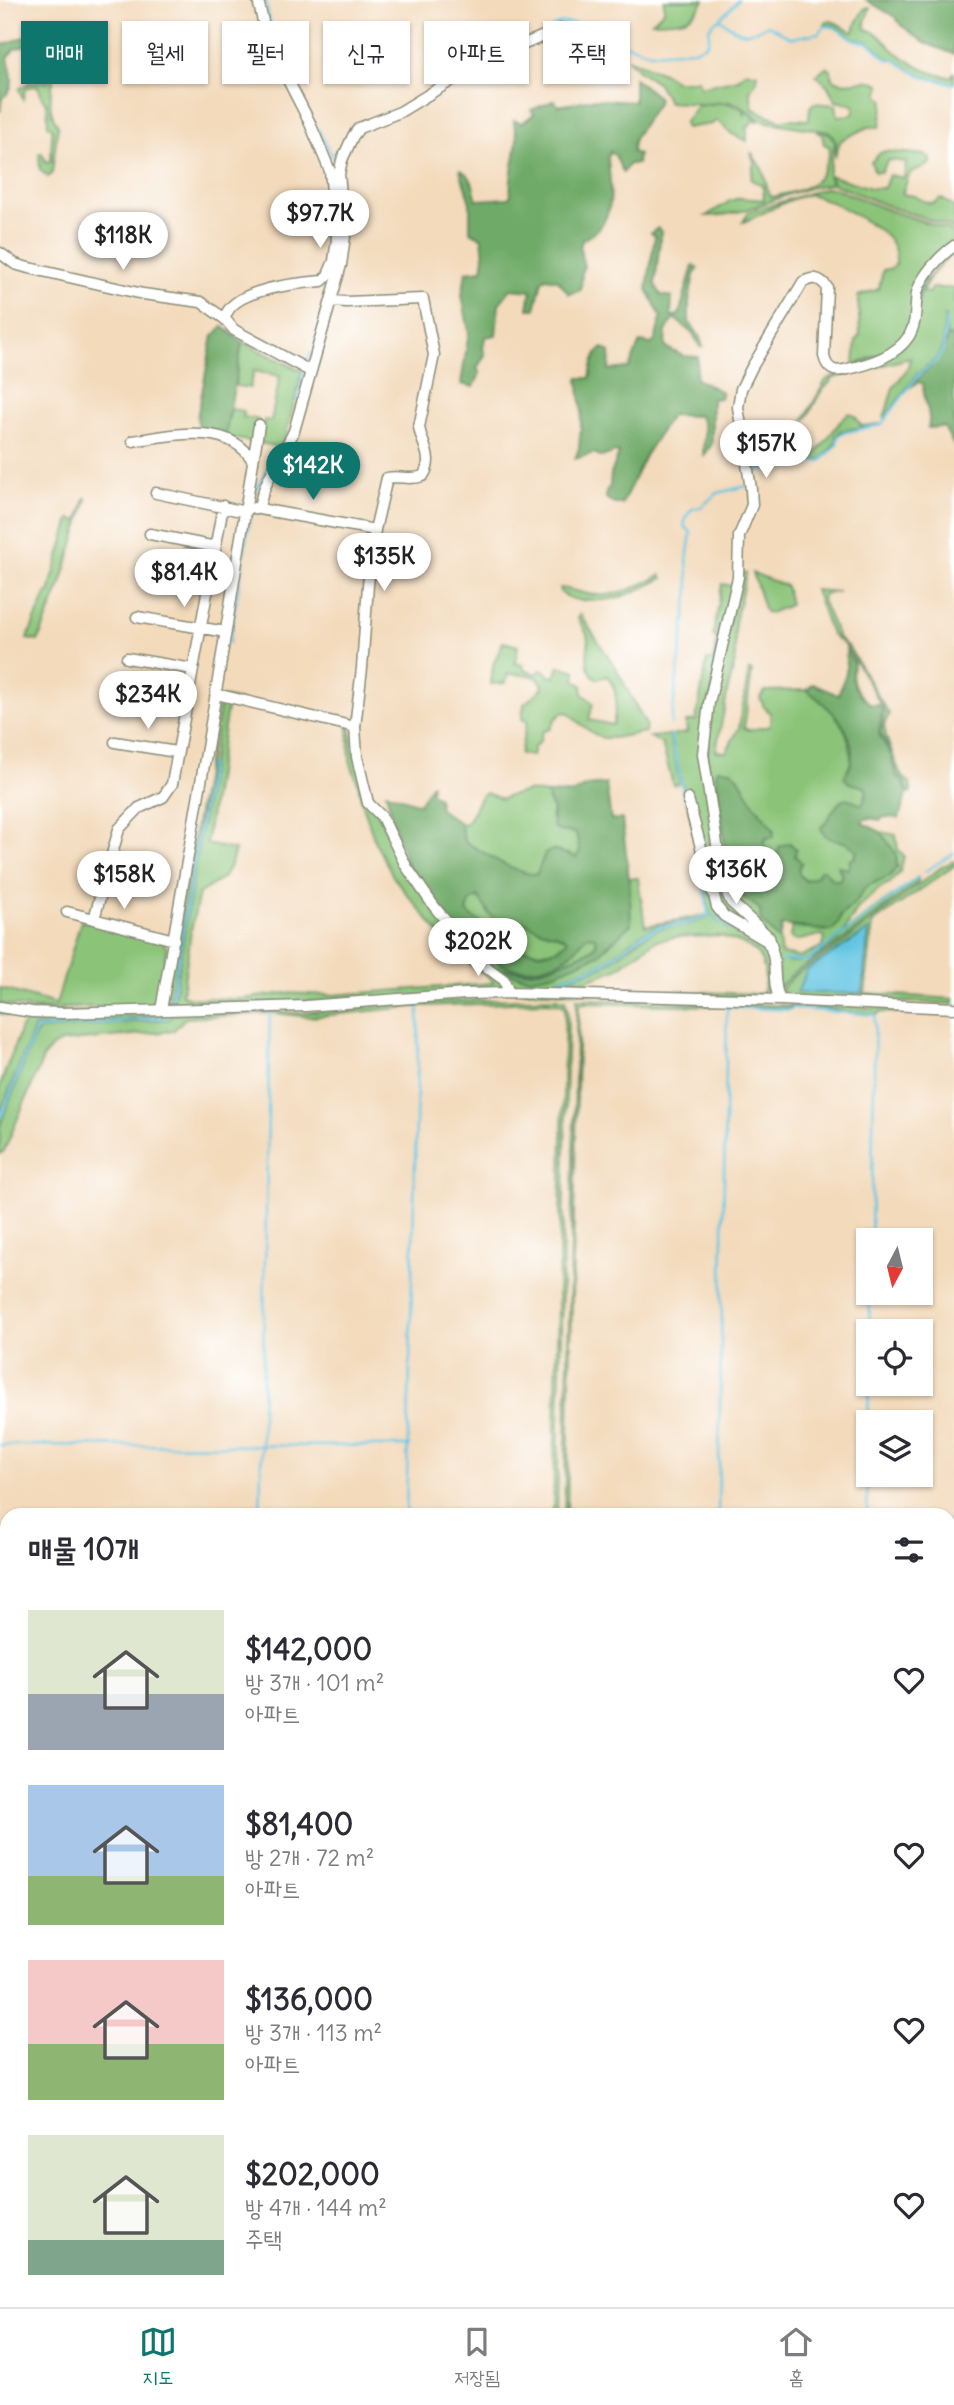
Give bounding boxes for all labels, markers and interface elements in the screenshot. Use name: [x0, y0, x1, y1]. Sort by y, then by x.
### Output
chip: 매매: [21, 21, 108, 84]
chip: 월세: [122, 21, 208, 84]
chip: 필터: [222, 21, 309, 84]
chip: 신규: [323, 21, 410, 84]
chip: 아파트: [424, 21, 529, 84]
chip: 주택: [543, 21, 630, 84]
pin: $97.7K: [263, 190, 377, 250]
text: $97.7K: [286, 198, 354, 227]
pin: $118K: [74, 212, 172, 272]
text: $118K: [94, 220, 152, 249]
pin: $157K: [717, 420, 815, 480]
text: $157K: [736, 428, 796, 457]
pin: $142K: [264, 442, 362, 502]
text: $142K: [282, 450, 344, 479]
pin: $135K: [335, 534, 433, 593]
text: $135K: [353, 541, 415, 570]
pin: $81.4K: [127, 550, 241, 609]
text: $81.4K: [151, 557, 217, 586]
pin: $234K: [99, 672, 197, 731]
text: $234K: [115, 679, 181, 708]
pin: $136K: [687, 846, 785, 906]
pin: $158K: [75, 852, 173, 911]
text: $136K: [705, 854, 767, 883]
text: $158K: [93, 859, 155, 888]
pin: $202K: [429, 918, 527, 978]
text: $202K: [444, 926, 512, 955]
north arrow: [856, 1228, 933, 1306]
map controls: [856, 1228, 933, 1487]
button: locate: [856, 1319, 933, 1396]
button: layers: [856, 1410, 933, 1487]
text: 매물 10개: [28, 1530, 139, 1568]
icon: filters: [890, 1531, 928, 1569]
text: $142,000: [245, 1630, 372, 1668]
icon: home: [84, 1638, 168, 1722]
icon: heart: [890, 1661, 928, 1699]
text: 방 3개 · 101 m²: [245, 1668, 384, 1697]
text: 아파트: [245, 1699, 301, 1728]
text: $81,400: [245, 1805, 353, 1843]
icon: home: [84, 1813, 168, 1897]
icon: heart: [890, 1836, 928, 1874]
text: 방 2개 · 72 m²: [245, 1843, 374, 1872]
text: 아파트: [245, 1874, 301, 1903]
text: $136,000: [245, 1980, 373, 2018]
icon: home: [84, 1988, 168, 2072]
icon: heart: [890, 2011, 928, 2049]
text: 방 3개 · 113 m²: [245, 2018, 382, 2047]
text: 아파트: [245, 2049, 301, 2078]
text: $202,000: [245, 2155, 380, 2193]
icon: home: [84, 2163, 168, 2247]
icon: heart: [890, 2186, 928, 2224]
text: 방 4개 · 144 m²: [245, 2193, 387, 2222]
text: 주택: [245, 2224, 282, 2253]
tab: 지도: [139, 2323, 177, 2391]
tab: 저장됨: [454, 2323, 500, 2391]
tab: 홈: [777, 2323, 815, 2391]

